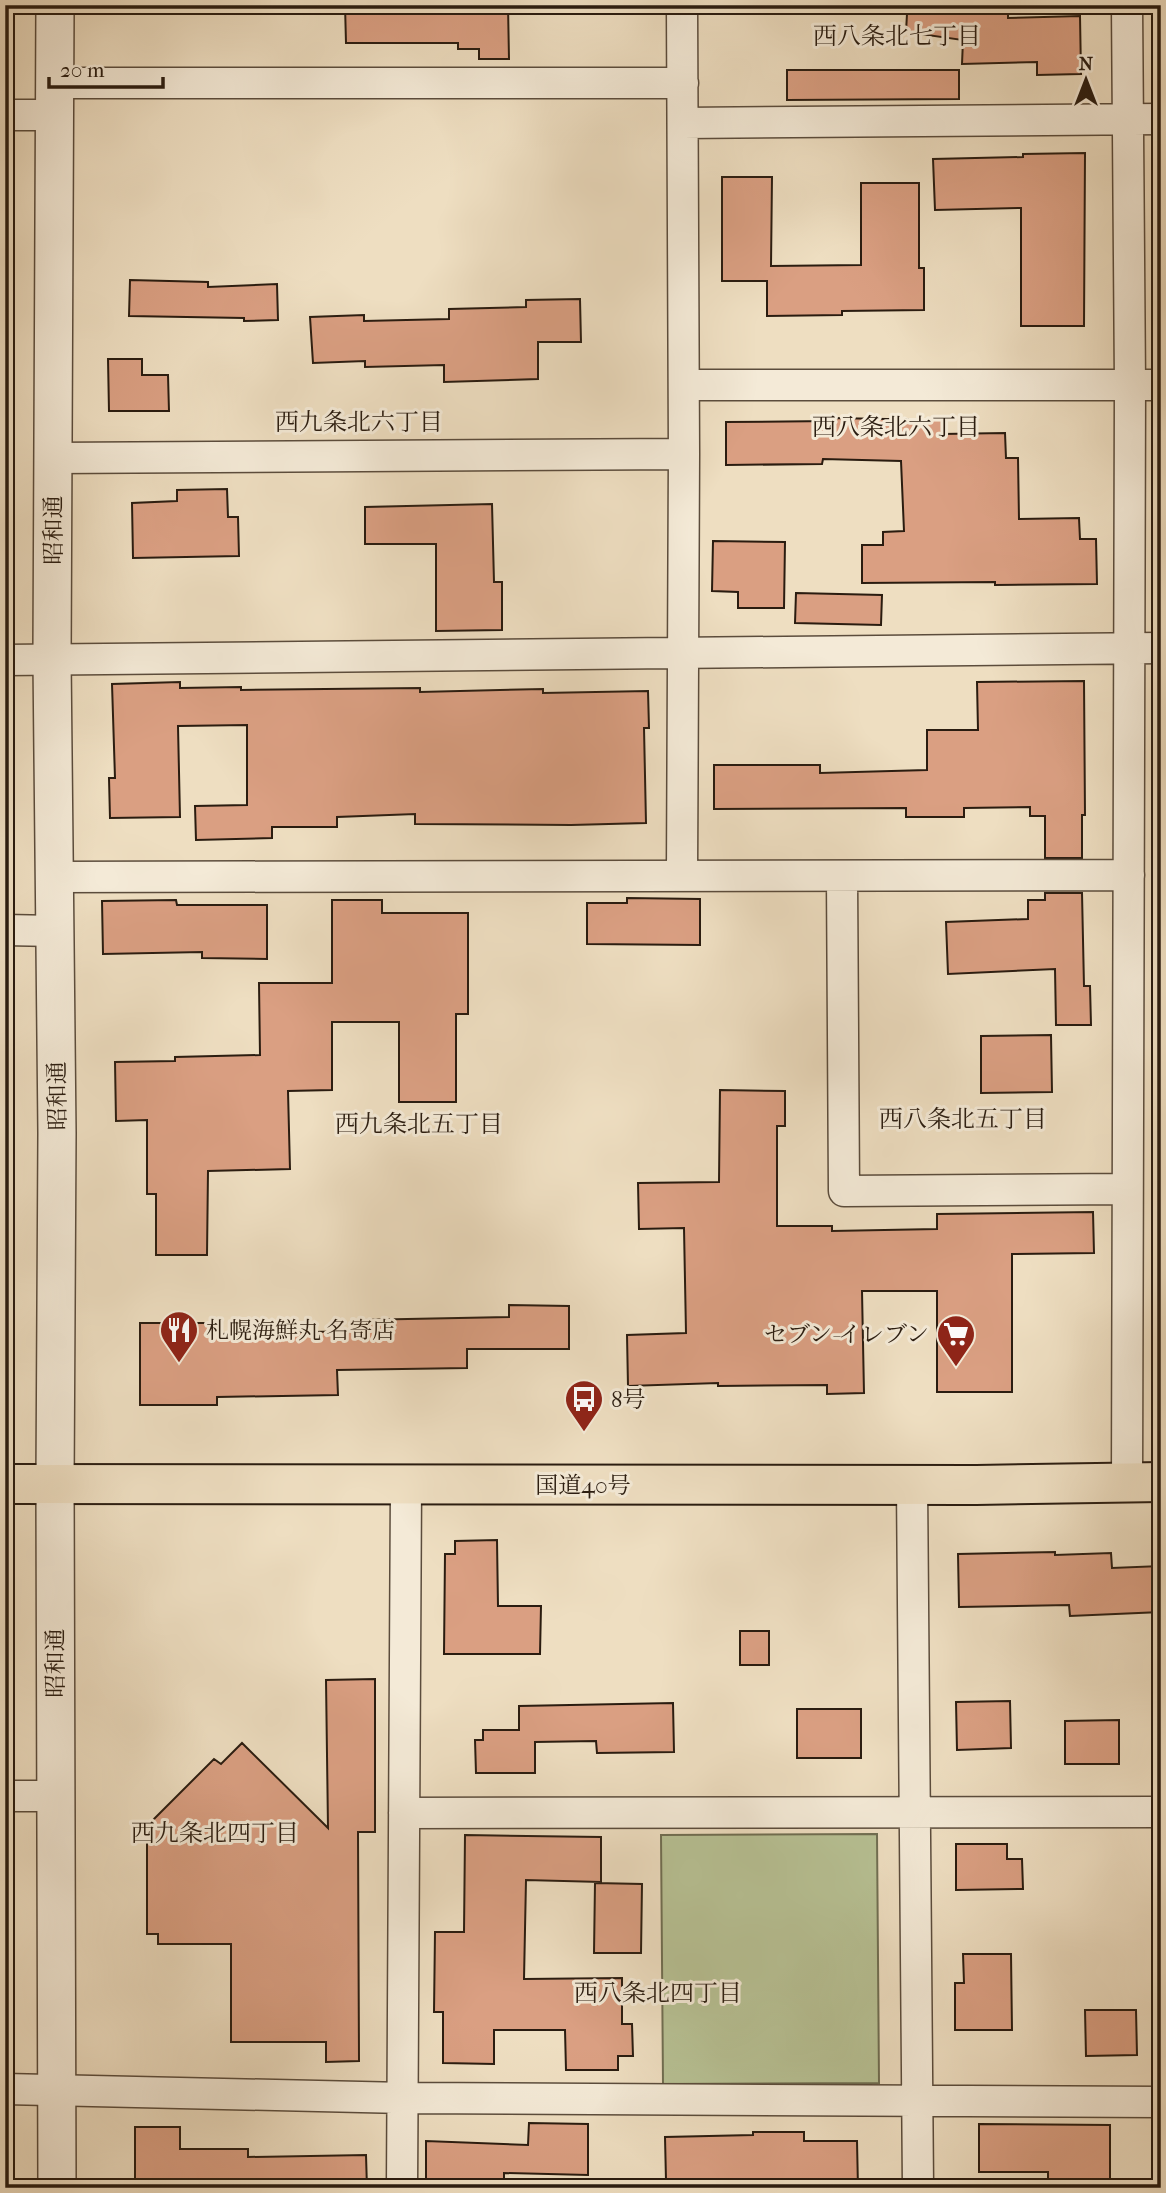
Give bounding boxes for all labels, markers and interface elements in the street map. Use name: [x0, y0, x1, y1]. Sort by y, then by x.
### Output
district label: 西八条北七丁目: [813, 22, 981, 50]
scale bar: [49, 46, 163, 90]
north arrow: [1050, 46, 1120, 116]
text: N: [1079, 53, 1094, 75]
text: 20 m: [60, 58, 105, 82]
district label: 西九条北六丁目: [275, 408, 443, 436]
district label: 西八条北六丁目: [812, 413, 980, 441]
street label: 昭和通: [40, 496, 67, 565]
street label: 昭和通: [43, 1061, 72, 1131]
district label: 西八条北五丁目: [879, 1105, 1047, 1133]
district label: 西九条北五丁目: [335, 1110, 503, 1138]
restaurant icon: 札幌海鮮丸 名寄店: [158, 1309, 200, 1364]
supermarket icon: セブン-イレブン: [935, 1313, 977, 1368]
place label: 札幌海鮮丸 名寄店: [206, 1317, 395, 1344]
place label: セブン-イレブン: [764, 1321, 929, 1348]
bus stop icon: 8号: [563, 1378, 605, 1433]
place label: 8号: [611, 1386, 646, 1413]
street label: 国道40号: [535, 1472, 631, 1499]
street label: 昭和通: [42, 1629, 69, 1698]
district label: 西九条北四丁目: [131, 1819, 299, 1847]
district label: 西八条北四丁目: [574, 1979, 742, 2007]

